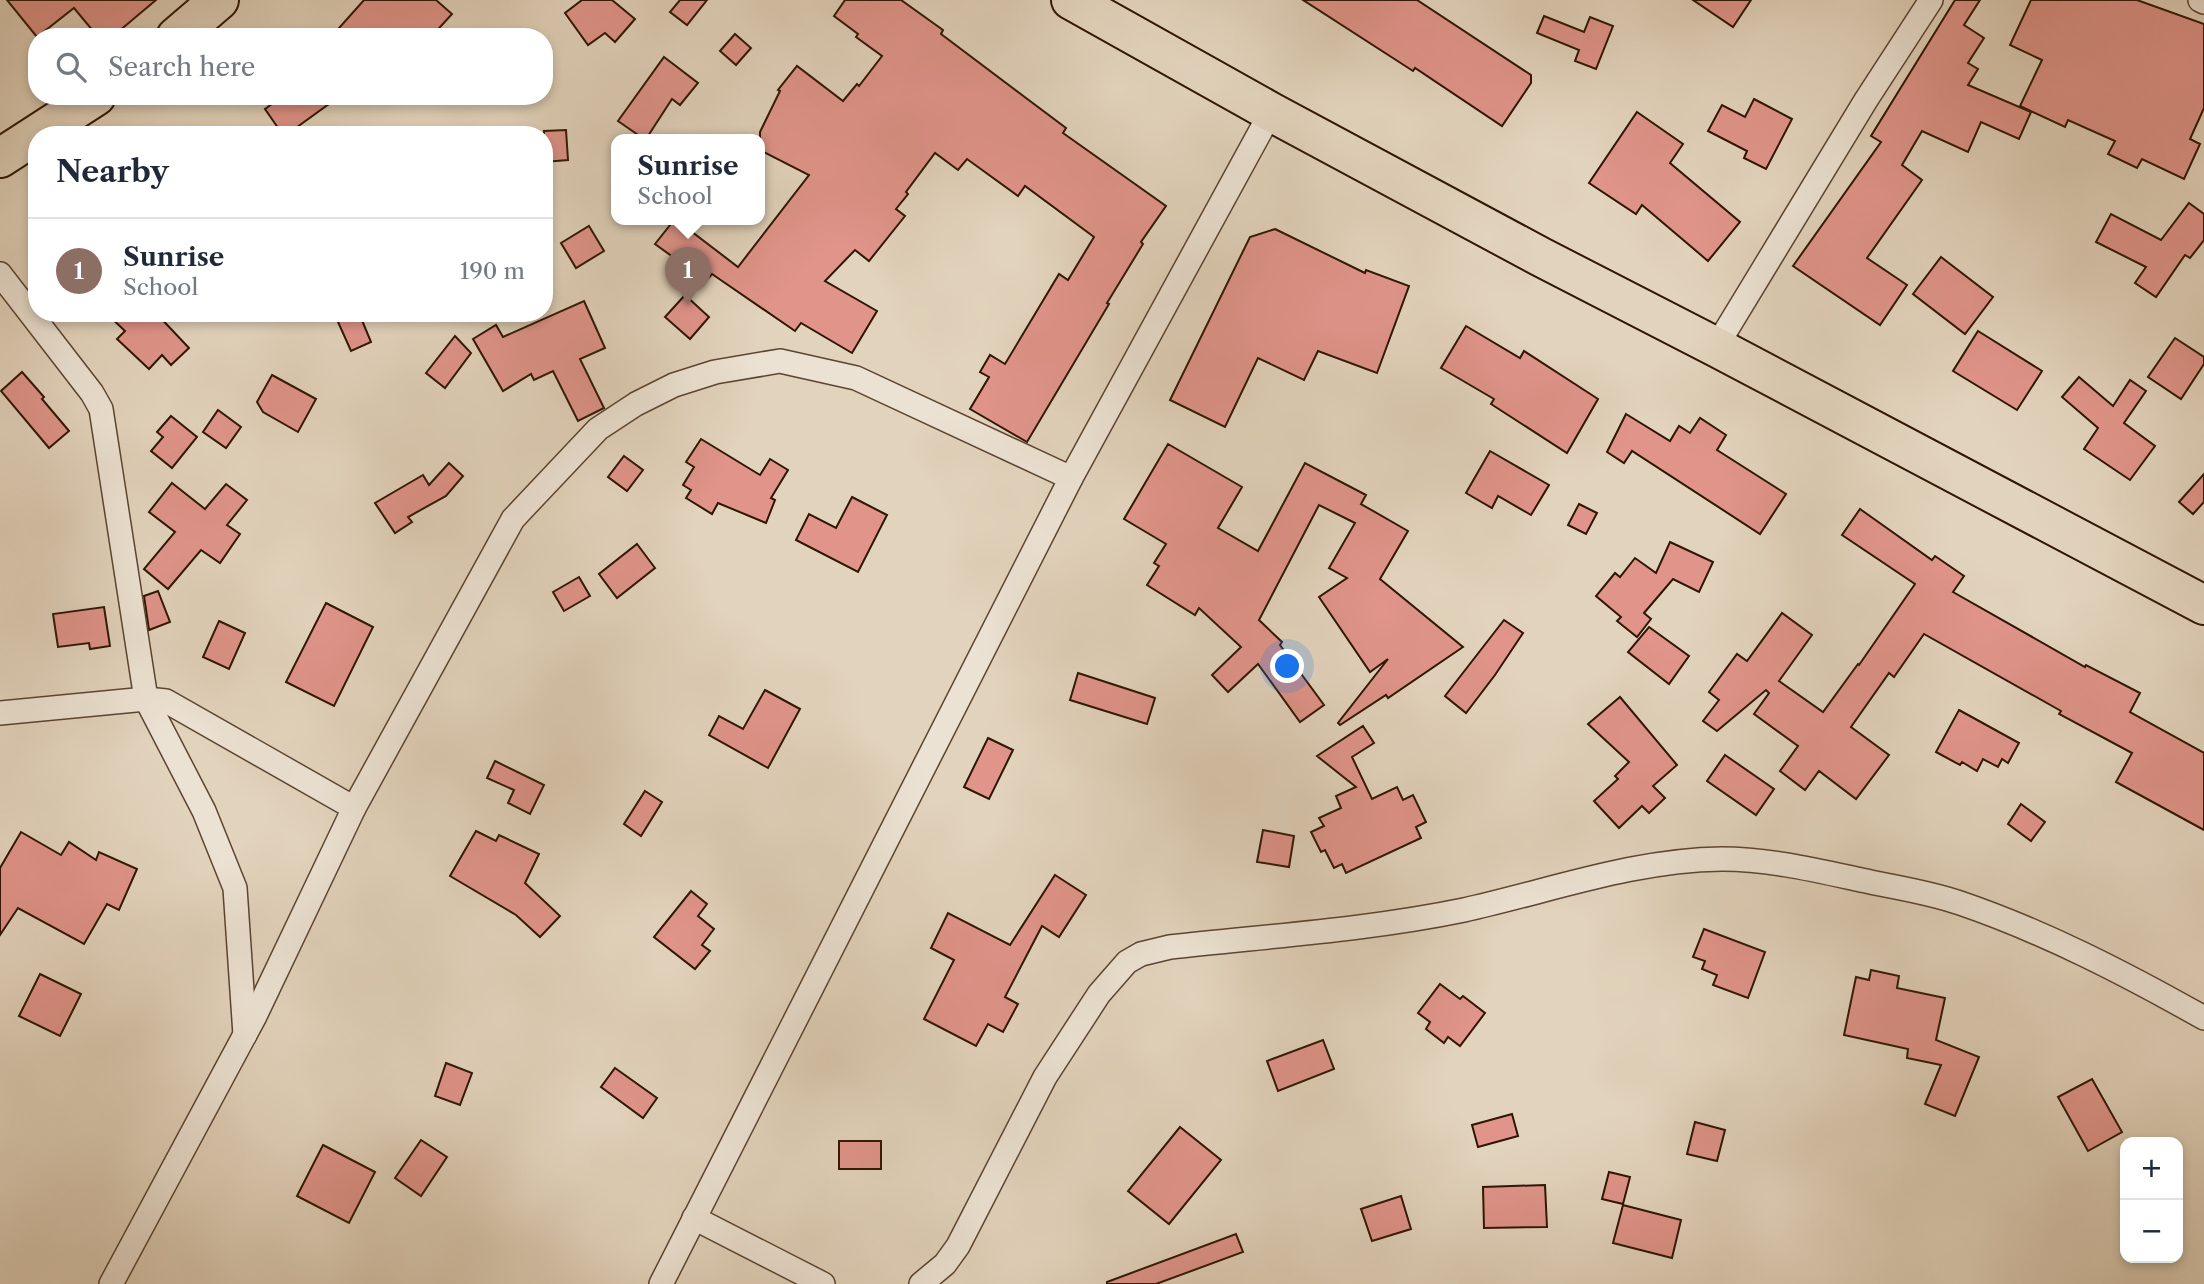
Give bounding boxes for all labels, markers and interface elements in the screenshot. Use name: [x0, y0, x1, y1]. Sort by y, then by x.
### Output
search box: [28, 28, 553, 105]
icon: search: [52, 48, 90, 86]
text: Search here: [108, 51, 255, 83]
popup: [611, 134, 765, 225]
text: Sunrise: [637, 150, 739, 182]
text: Nearby: [56, 153, 169, 190]
text: School: [637, 182, 713, 210]
text: Sunrise: [123, 241, 224, 273]
pin: 1: [665, 247, 711, 305]
text: 1: [74, 257, 84, 285]
text: 190 m: [460, 257, 525, 285]
text: School: [123, 273, 198, 301]
your location: [1270, 649, 1304, 683]
map controls: [2120, 1137, 2183, 1263]
button: +: [2120, 1137, 2183, 1200]
button: −: [2120, 1200, 2183, 1263]

